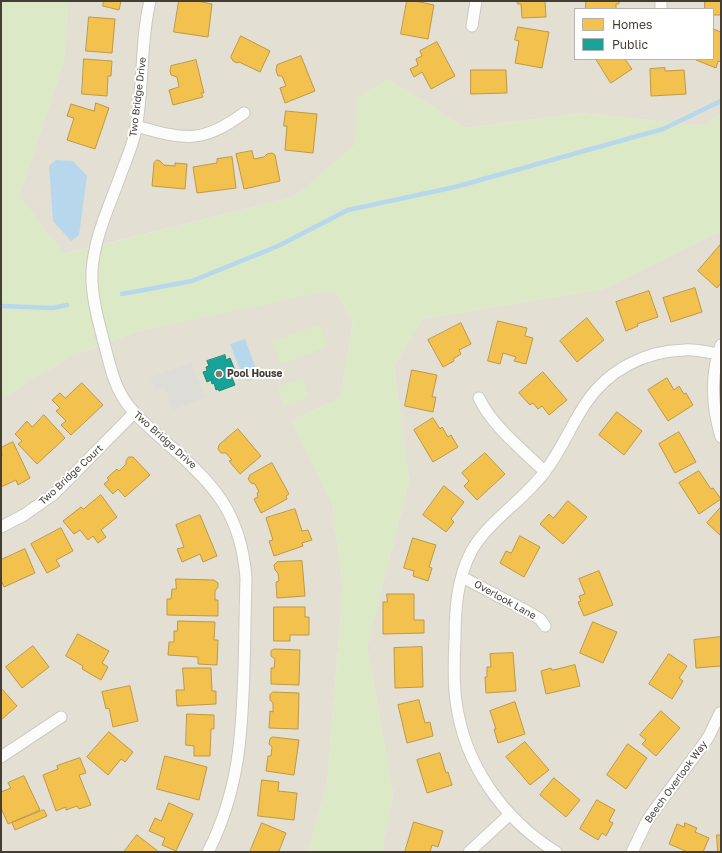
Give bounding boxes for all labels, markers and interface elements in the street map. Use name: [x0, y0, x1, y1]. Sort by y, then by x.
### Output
legend: [574, 8, 714, 60]
text: Homes: [612, 17, 652, 32]
text: Public: [612, 37, 648, 52]
street label: Two Bridge Drive: [127, 56, 149, 138]
place label: Pool House: [227, 368, 283, 380]
marker: Pool House: [214, 369, 224, 379]
street label: Two Bridge Drive: [131, 409, 199, 471]
street label: Two Bridge Court: [37, 442, 105, 508]
street label: Overlook Lane: [472, 578, 538, 622]
street label: Beech Overlook Way: [642, 739, 710, 825]

